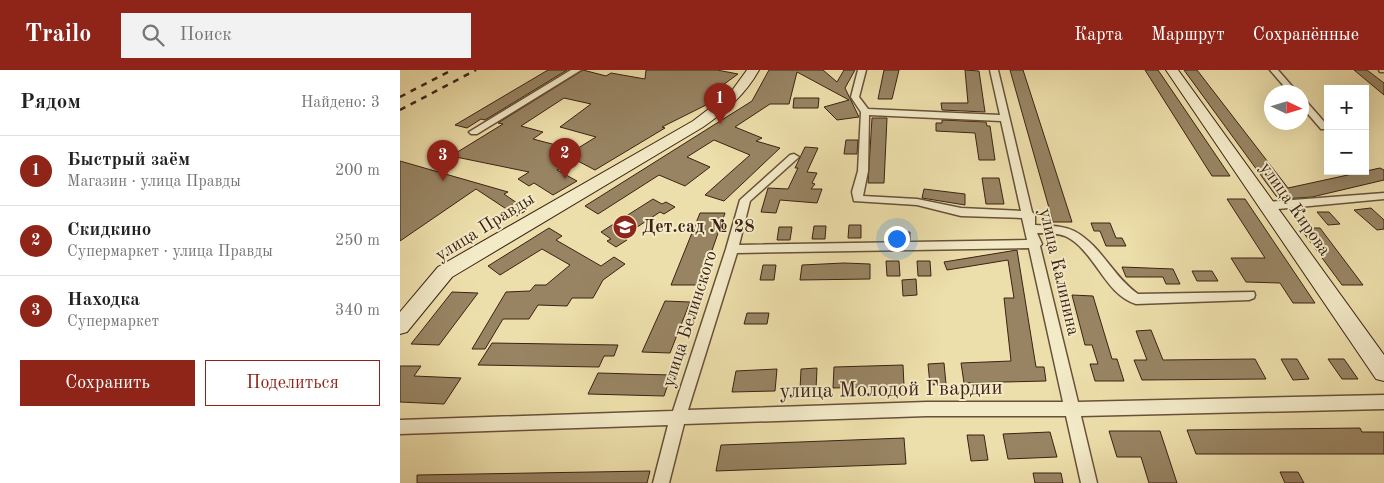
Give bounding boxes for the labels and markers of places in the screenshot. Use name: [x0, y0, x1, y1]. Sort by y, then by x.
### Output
pin: 1: [704, 83, 736, 124]
pin: 2: [549, 138, 581, 179]
pin: 3: [427, 140, 459, 181]
school or university icon: Дет.сад № 28: [612, 214, 638, 240]
place label: Дет.сад № 28: [642, 218, 755, 236]

